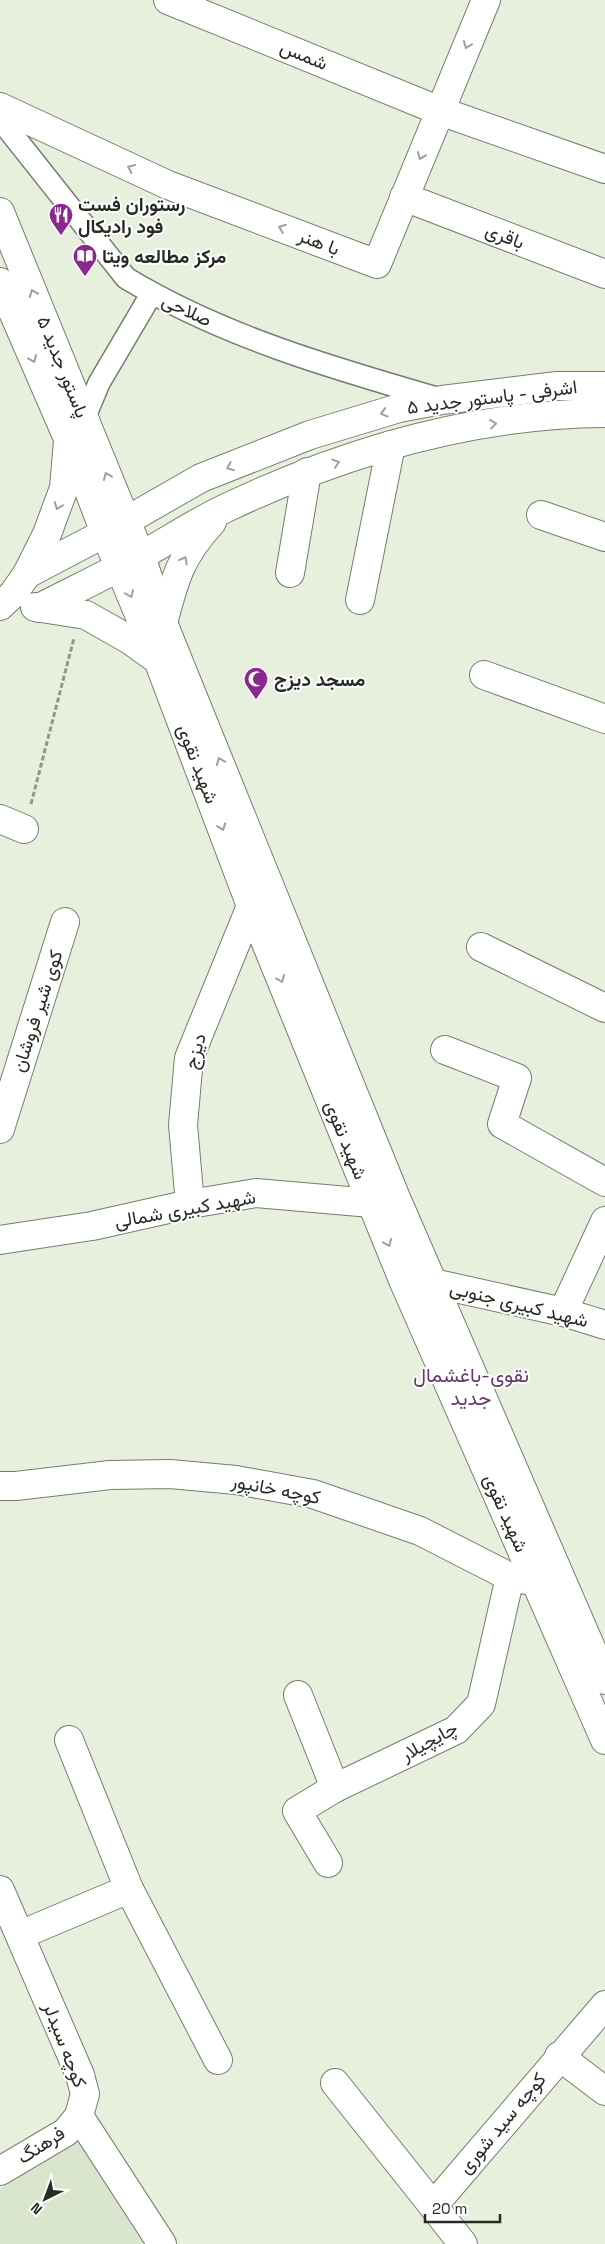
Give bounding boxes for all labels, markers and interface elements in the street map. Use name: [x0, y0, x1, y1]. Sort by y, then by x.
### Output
street label: شمس: [276, 34, 332, 76]
one-way arrow: [463, 40, 473, 49]
one-way arrow: [417, 151, 428, 160]
one-way arrow: [128, 164, 137, 174]
place label: رستوران فست فود رادیکال: [78, 192, 185, 239]
restaurant icon: رستوران فست فود رادیکال: [48, 202, 74, 236]
street label: باقری: [482, 217, 528, 255]
street label: با هنر: [294, 222, 343, 261]
one-way arrow: [278, 224, 287, 234]
library icon: مرکز مطالعه ویتا: [72, 243, 98, 277]
place label: مرکز مطالعه ویتا: [102, 244, 226, 269]
street label: صلاحی: [158, 288, 216, 332]
one-way arrow: [28, 289, 39, 298]
street label: پاستور جدید ۵: [30, 312, 95, 422]
one-way arrow: [27, 354, 38, 363]
street label: اشرفی - پاستور جدید ۵: [405, 374, 579, 421]
one-way arrow: [380, 407, 388, 417]
one-way arrow: [489, 419, 498, 429]
one-way arrow: [331, 458, 340, 468]
one-way arrow: [227, 461, 235, 471]
one-way arrow: [103, 472, 114, 481]
one-way arrow: [53, 501, 64, 510]
one-way arrow: [178, 556, 188, 565]
one-way arrow: [125, 590, 135, 598]
mosque icon: مسجد دیزج: [243, 666, 269, 700]
place label: مسجد دیزج: [274, 667, 365, 692]
street label: شهید نقوی: [171, 721, 225, 807]
one-way arrow: [216, 757, 226, 766]
one-way arrow: [216, 822, 226, 831]
street label: کوی شیر فروشان: [6, 947, 68, 1075]
one-way arrow: [275, 974, 285, 982]
street label: دیزج: [178, 1030, 212, 1072]
street label: شهید نقوی: [319, 1097, 373, 1183]
street label: شهید کبیری شمالی: [112, 1184, 258, 1234]
one-way arrow: [381, 1238, 392, 1247]
street label: شهید کبیری جنوبی: [447, 1275, 591, 1333]
district label: نقوی-باغشمال جدید: [413, 1362, 529, 1411]
street label: کوچه خانپور: [228, 1468, 323, 1511]
street label: شهید نقوی: [478, 1470, 534, 1556]
street label: چایچیلار: [395, 1715, 462, 1768]
street label: کوچه سیدلر: [36, 1998, 93, 2091]
street label: کوچه سید شوری: [452, 2067, 552, 2179]
street label: فرهنگ: [12, 2120, 70, 2170]
north arrow: [20, 2174, 70, 2224]
scale bar: [425, 2192, 500, 2224]
text: N: [27, 2199, 46, 2218]
text: 20 m: [432, 2199, 467, 2218]

